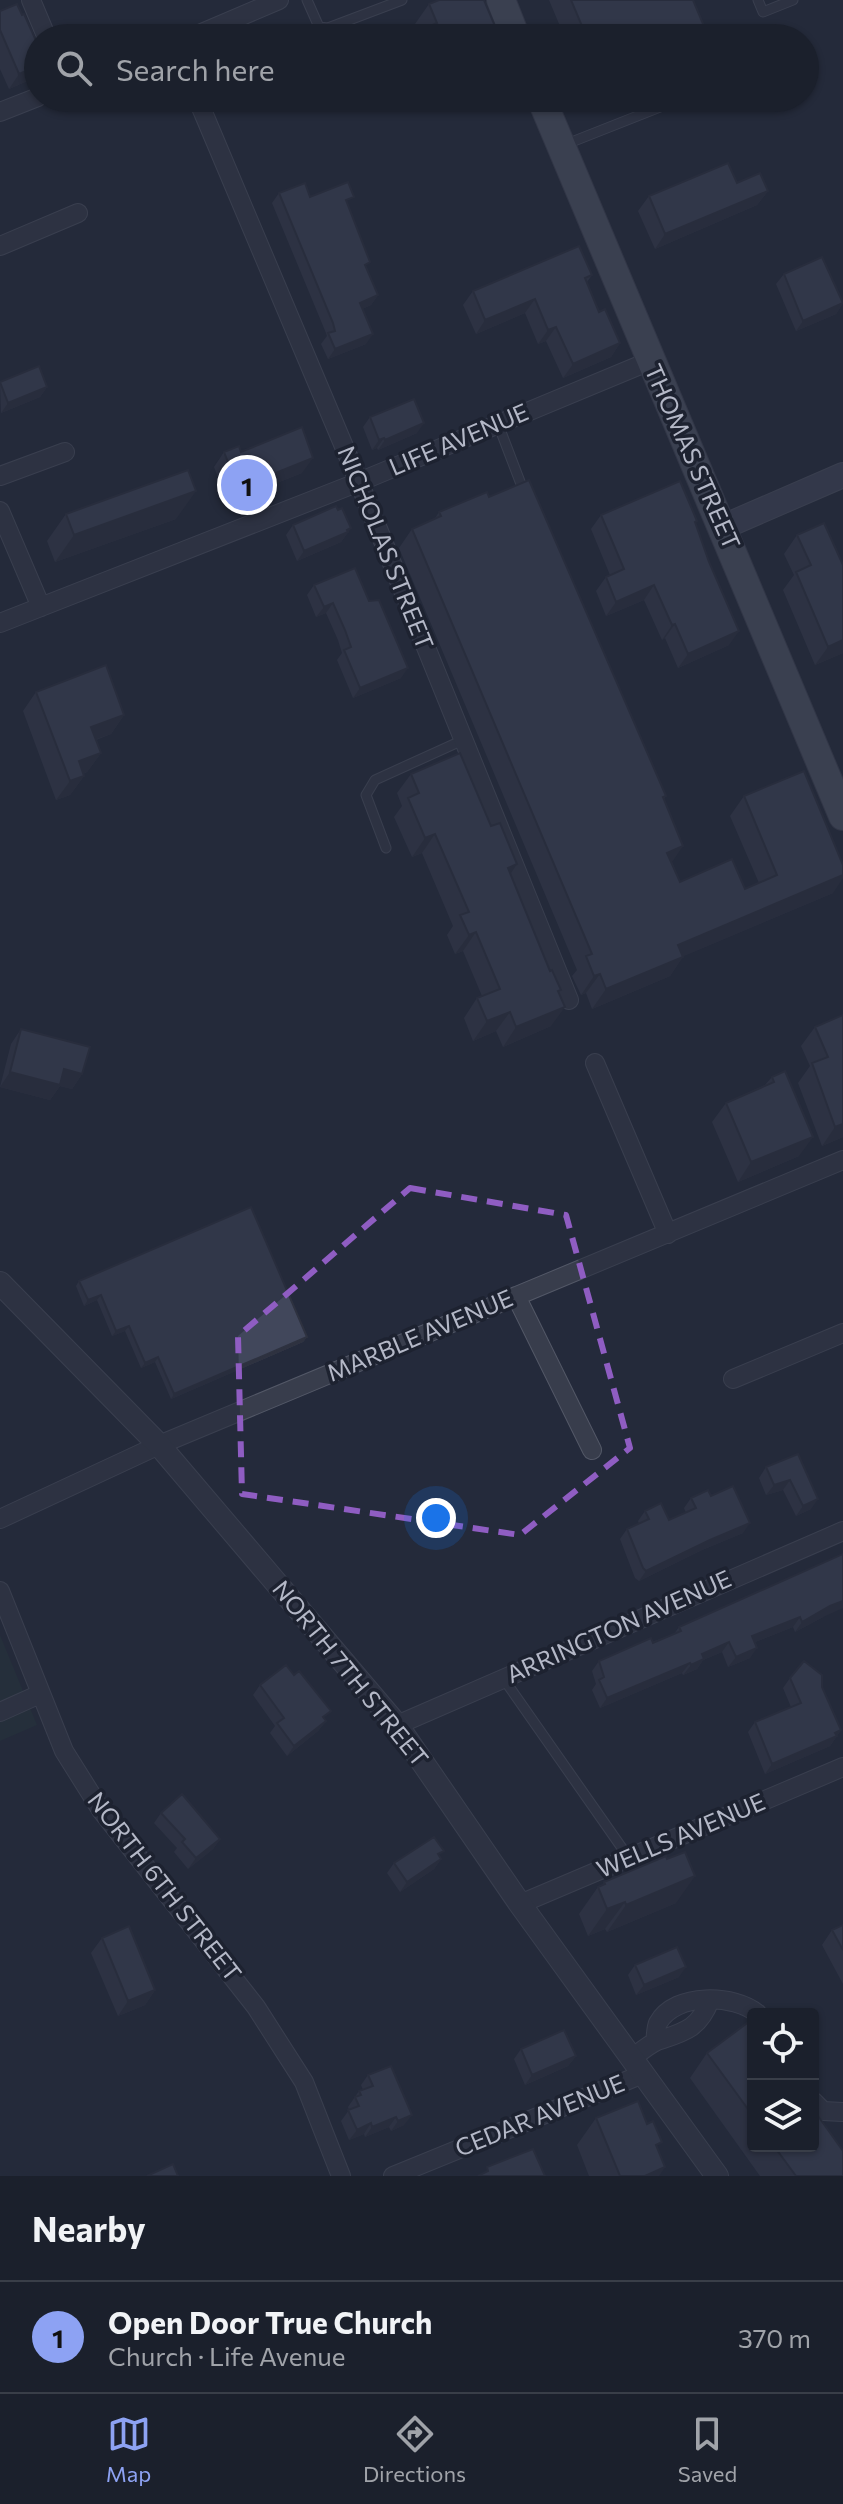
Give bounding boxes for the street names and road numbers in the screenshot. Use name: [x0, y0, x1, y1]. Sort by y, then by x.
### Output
street label: THOMAS STREET: [639, 359, 747, 554]
street label: LIFE AVENUE: [384, 396, 532, 481]
street label: NICHOLAS STREET: [332, 441, 440, 653]
street label: MARBLE AVENUE: [322, 1282, 517, 1387]
street label: ARRINGTON AVENUE: [501, 1563, 735, 1688]
street label: NORTH 7TH STREET: [267, 1574, 435, 1772]
street label: NORTH 6TH STREET: [82, 1786, 248, 1986]
street label: WELLS AVENUE: [592, 1786, 769, 1883]
street label: CEDAR AVENUE: [450, 2067, 628, 2162]

